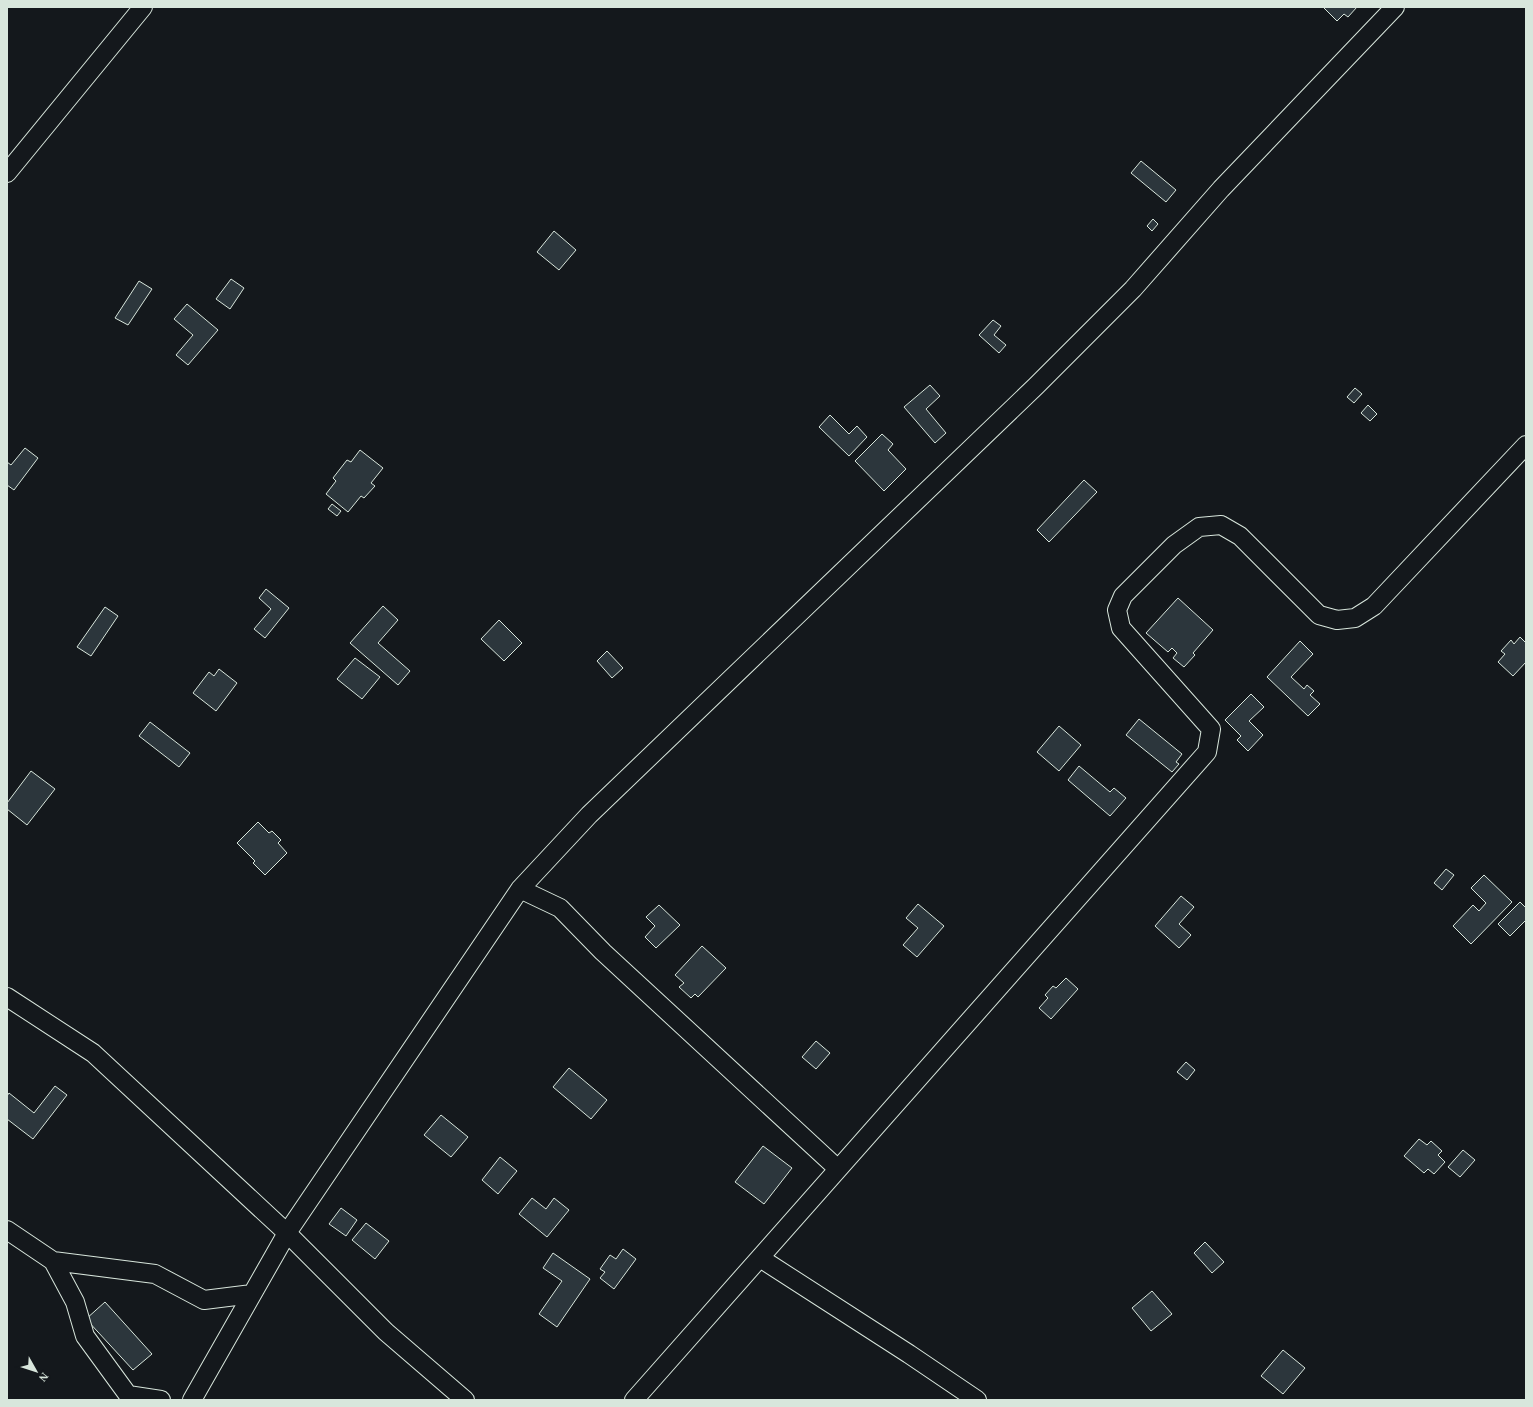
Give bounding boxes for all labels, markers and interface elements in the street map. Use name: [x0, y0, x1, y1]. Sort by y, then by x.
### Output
north arrow: [16, 1351, 56, 1391]
text: N: [37, 1370, 51, 1384]

